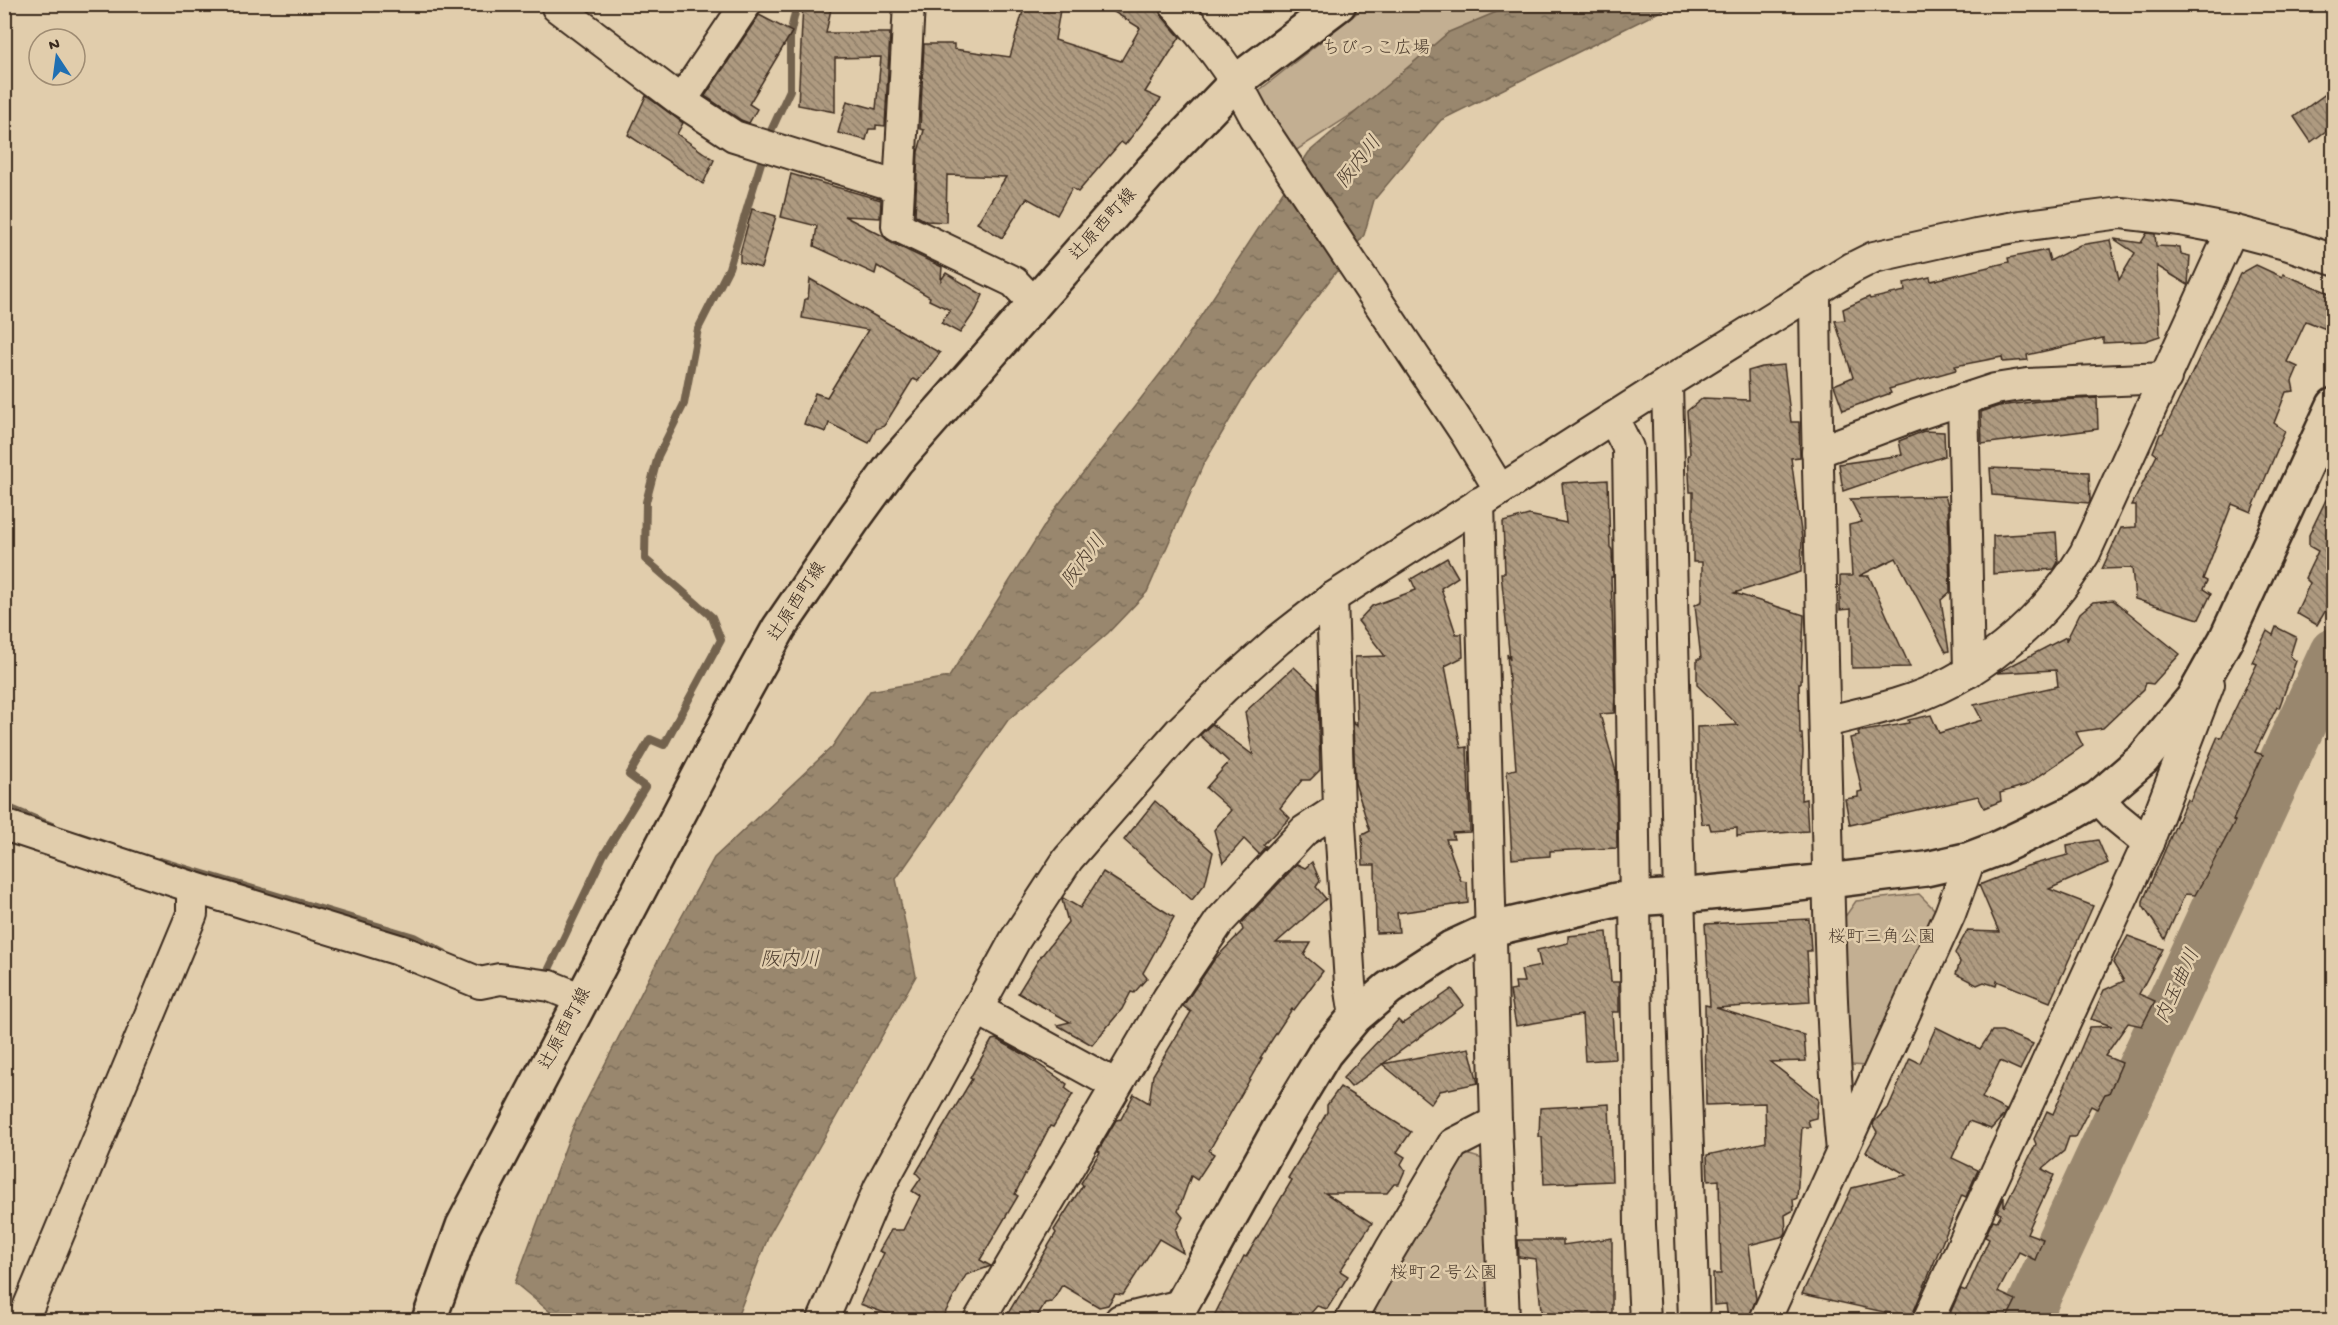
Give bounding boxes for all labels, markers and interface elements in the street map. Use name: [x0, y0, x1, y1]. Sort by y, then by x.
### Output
north arrow: [27, 27, 87, 87]
text: N: [47, 35, 62, 56]
park label: ちびっこ広場: [1322, 38, 1430, 60]
water label: 阪内川: [1332, 132, 1388, 194]
street label: 辻原西町線: [1065, 184, 1142, 265]
water label: 阪内川: [1057, 530, 1112, 593]
street label: 辻原西町線: [764, 558, 831, 645]
park label: 桜町三角公園: [1828, 927, 1936, 949]
water label: 内玉曲川: [2151, 945, 2206, 1028]
water label: 阪内川: [760, 949, 820, 973]
street label: 辻原西町線: [535, 984, 596, 1074]
park label: 桜町２号公園: [1390, 1263, 1498, 1285]

